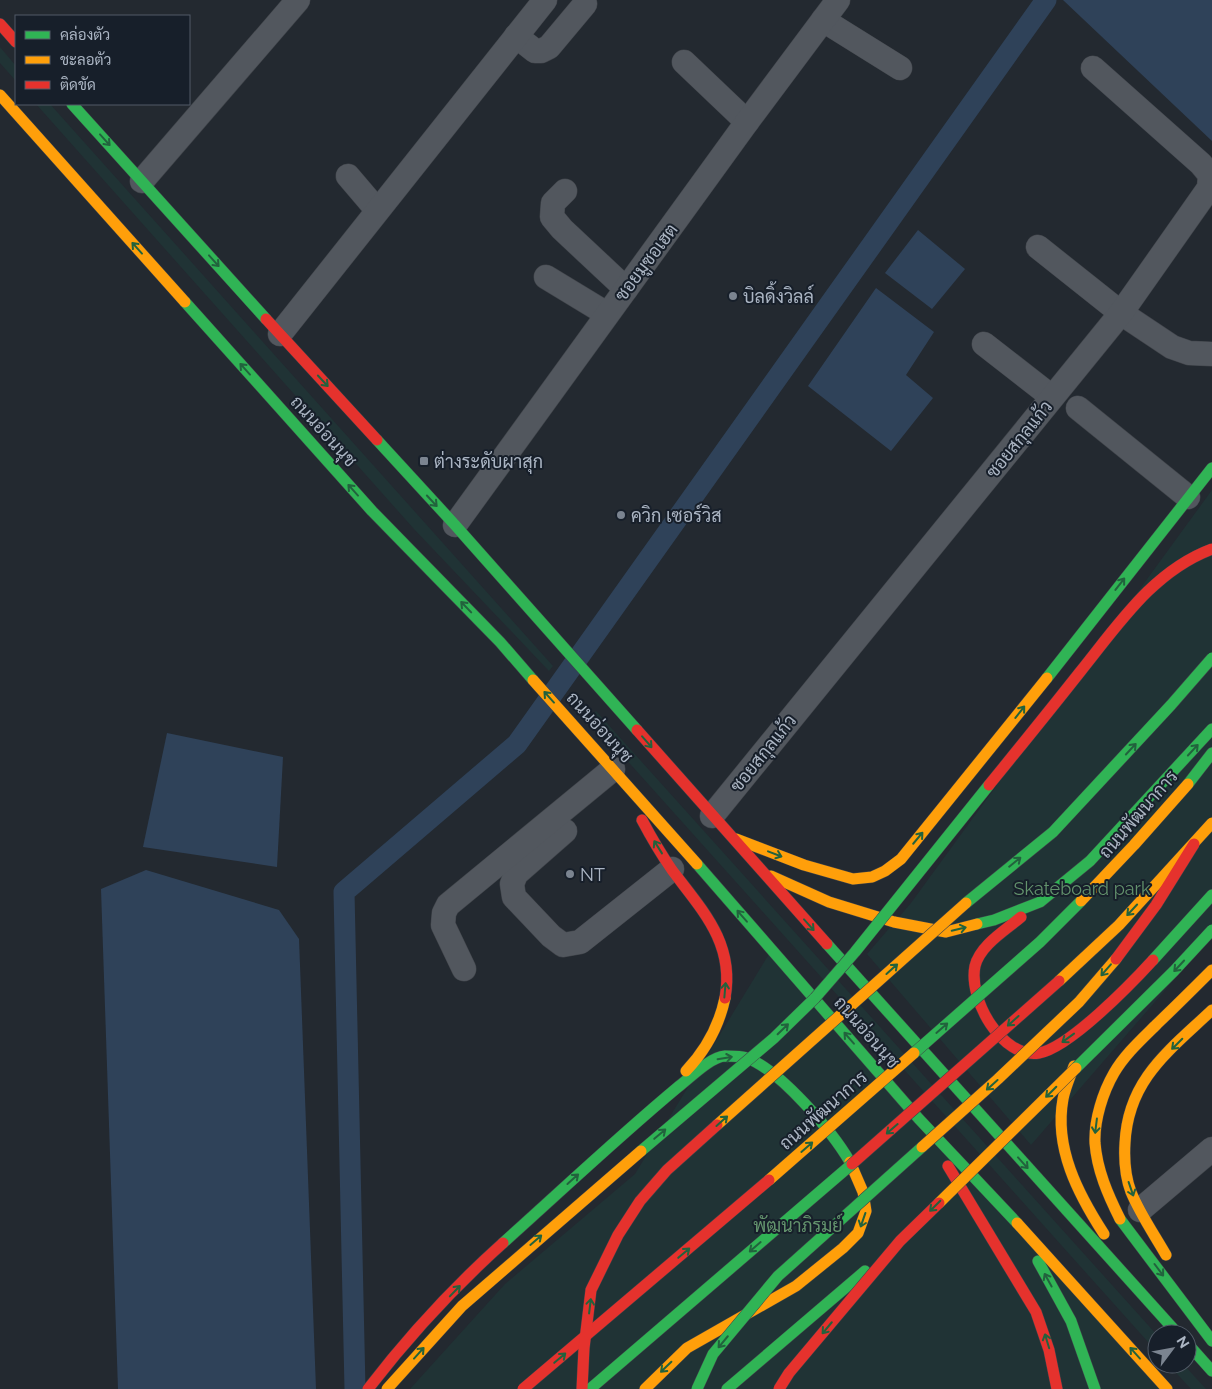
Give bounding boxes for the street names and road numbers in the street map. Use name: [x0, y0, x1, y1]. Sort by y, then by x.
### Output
street label: ซอยมูซอเฮต: [610, 219, 684, 307]
street label: ถนนอ่อนนุช: [285, 390, 362, 472]
street label: ซอยสกุลแก้ว: [981, 396, 1058, 483]
street label: ถนนอ่อนนุช: [561, 686, 638, 768]
street label: ซอยสกุลแก้ว: [725, 710, 802, 797]
street label: ถนนพัฒนาการ: [1094, 766, 1182, 862]
street label: ถนนอ่อนนุช: [829, 991, 905, 1074]
street label: ถนนพัฒนาการ: [775, 1066, 871, 1154]

